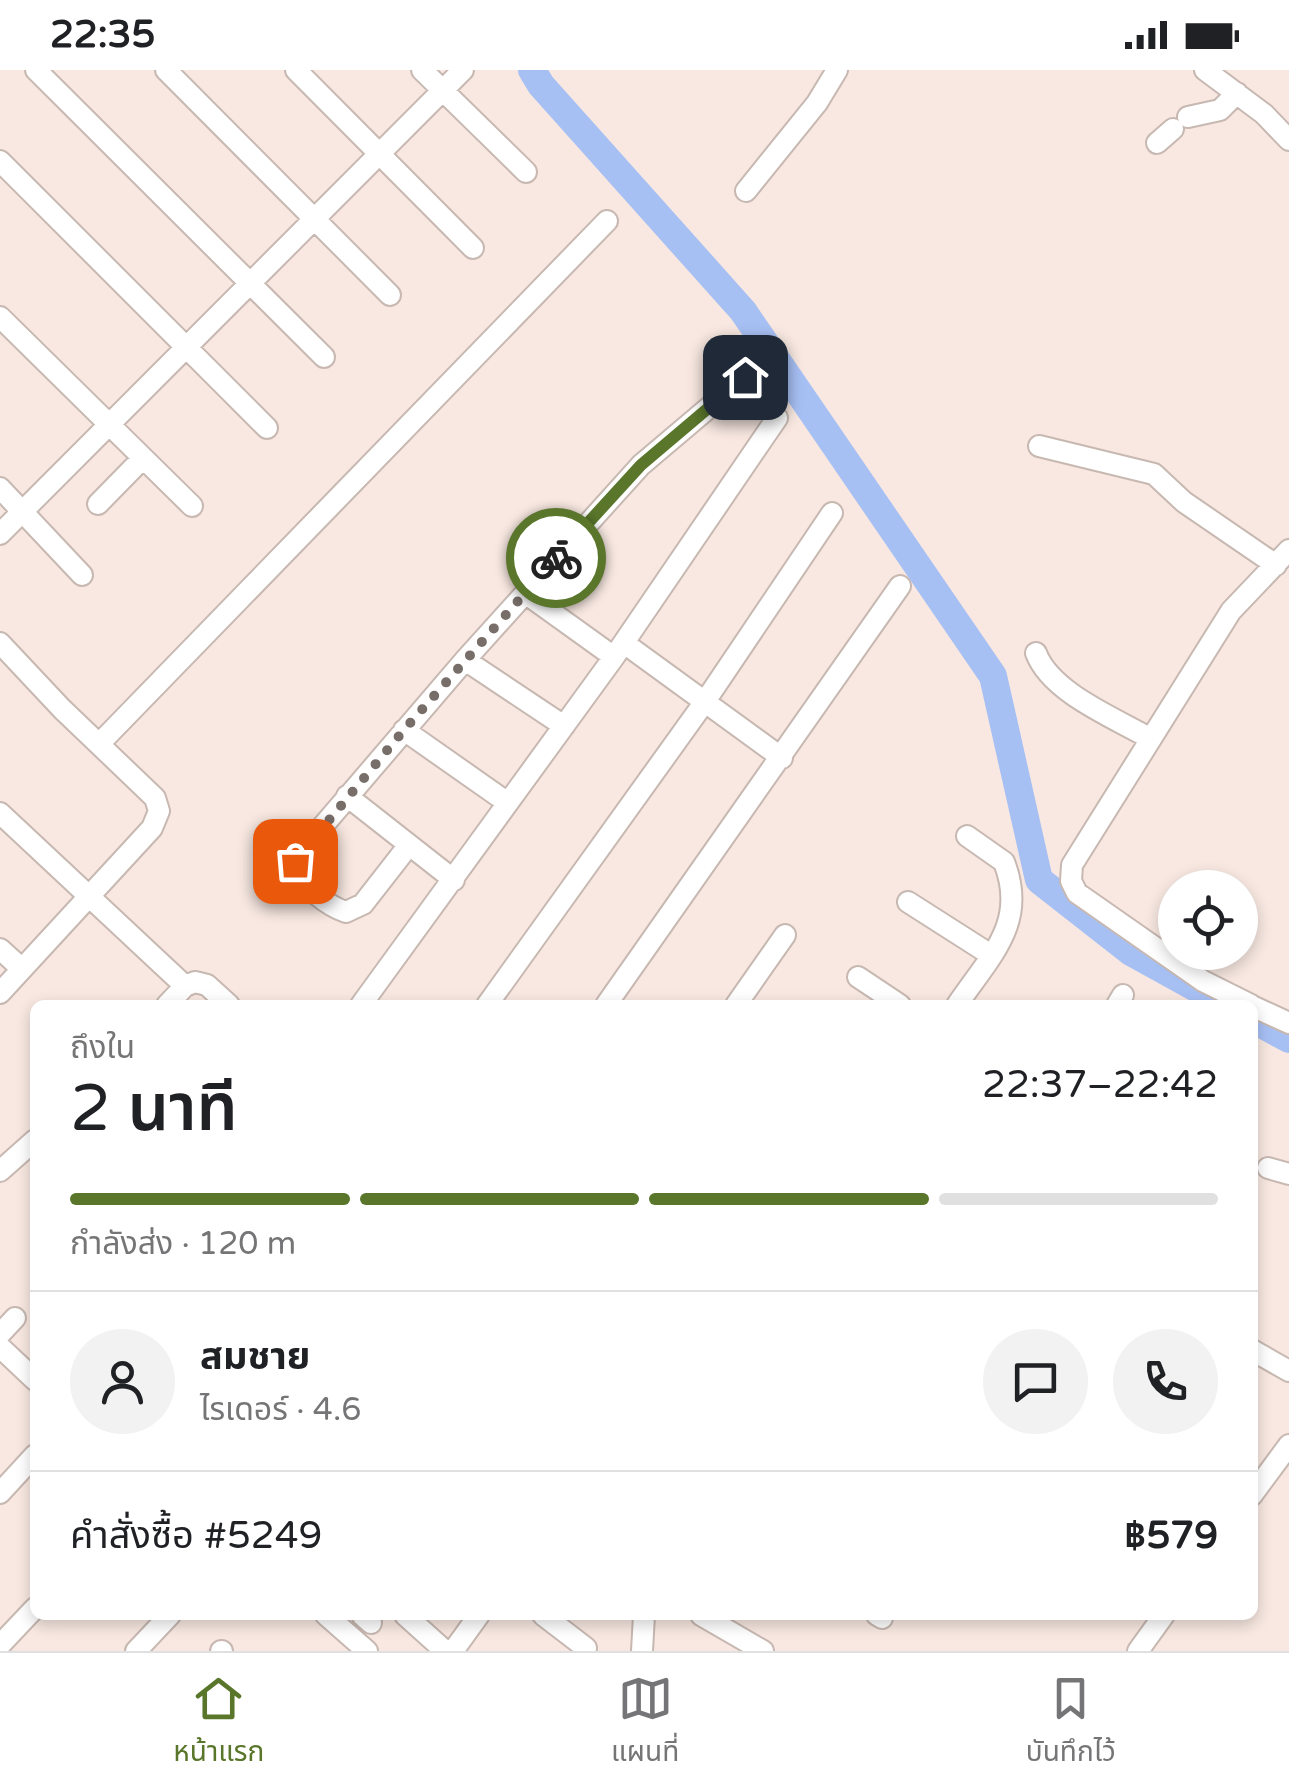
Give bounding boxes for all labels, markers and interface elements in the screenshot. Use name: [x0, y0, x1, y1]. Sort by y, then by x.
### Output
text: 22:35: [50, 12, 155, 58]
pin: [703, 335, 788, 420]
icon: home: [718, 350, 773, 405]
courier: [506, 508, 606, 608]
icon: bike: [529, 531, 584, 586]
pin: [253, 819, 338, 904]
icon: bag: [268, 834, 323, 889]
map controls: [1158, 870, 1258, 970]
button: locate: [1158, 870, 1258, 970]
text: ถึงใน: [70, 1029, 135, 1067]
text: 22:37–22:42: [982, 1062, 1218, 1108]
text: 2 นาที: [70, 1070, 238, 1149]
text: กำลังส่ง · 120 m: [70, 1225, 296, 1263]
button: person: [70, 1329, 175, 1434]
button: chat: [983, 1329, 1088, 1434]
button: phone: [1113, 1329, 1218, 1434]
text: สมชาย: [200, 1334, 310, 1380]
text: ไรเดอร์ · 4.6: [200, 1391, 361, 1429]
text: คำสั่งซื้อ #5249: [70, 1513, 322, 1559]
text: ฿579: [1124, 1513, 1218, 1559]
tab: หน้าแรก: [173, 1671, 264, 1774]
tab: แผนที่: [611, 1671, 679, 1774]
tab: บันทึกไว้: [1026, 1671, 1116, 1774]

